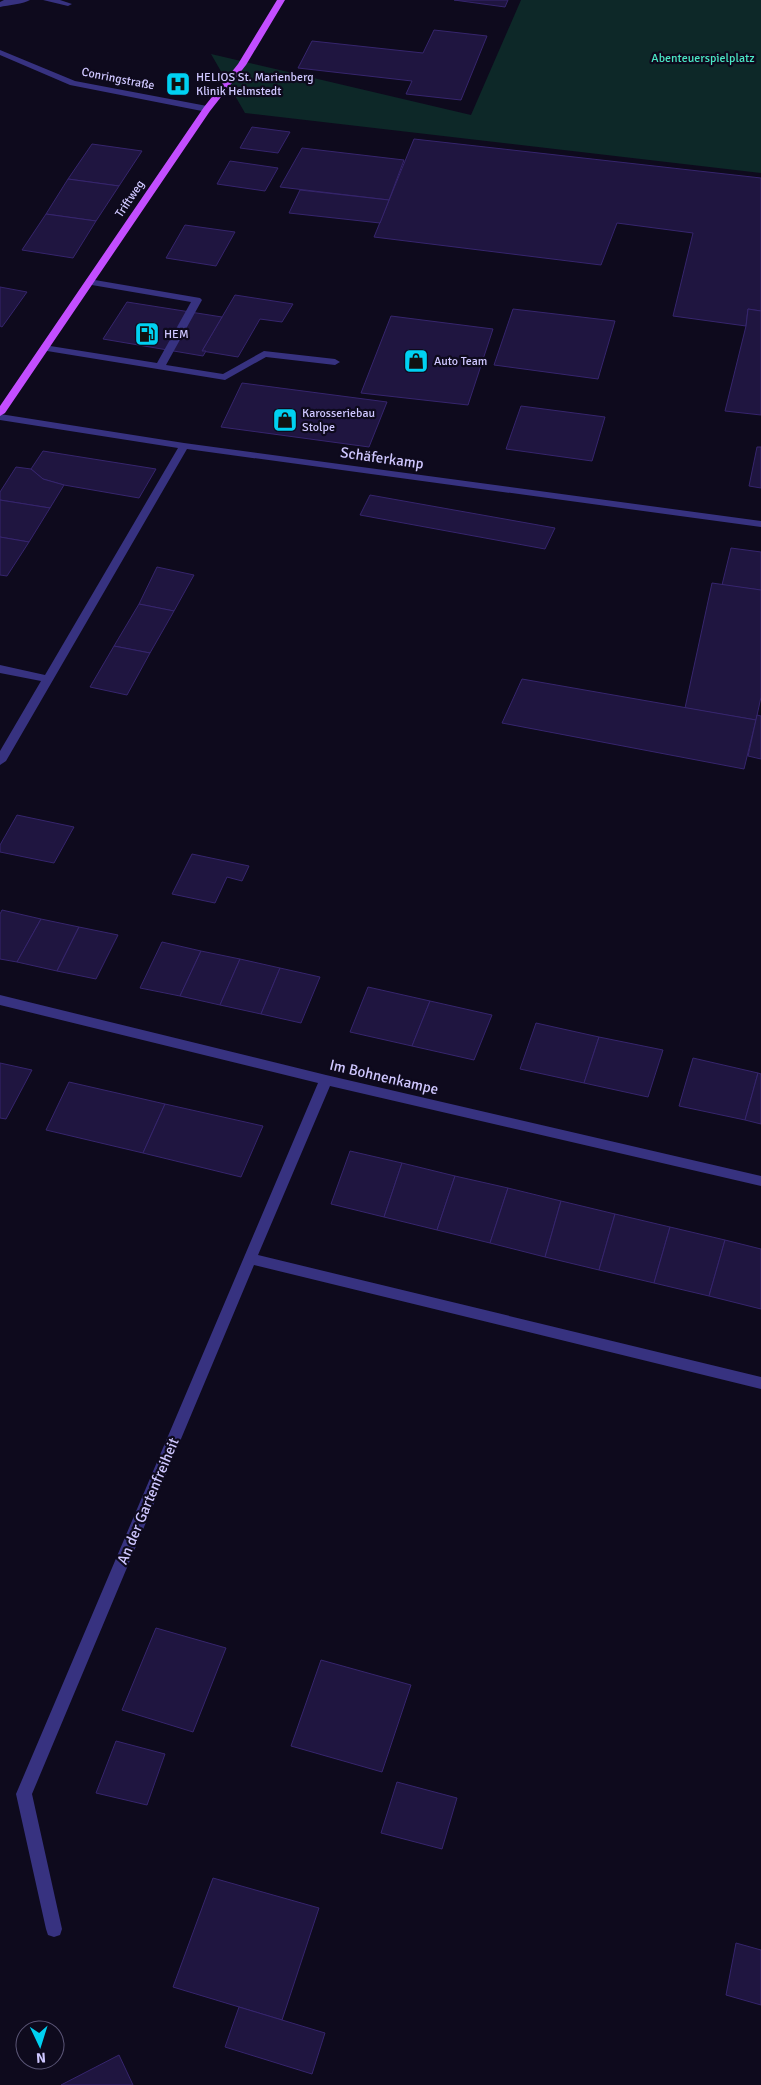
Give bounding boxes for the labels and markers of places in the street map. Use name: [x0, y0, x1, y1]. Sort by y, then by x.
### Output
place label: HELIOS St. Marienberg Klinik Helmstedt: [196, 70, 314, 99]
hospital icon: HELIOS St. Marienberg Klinik Helmstedt: [165, 71, 191, 97]
fuel station icon: HEM: [134, 321, 160, 347]
place label: HEM: [164, 327, 189, 342]
shop icon: Auto Team: [403, 348, 429, 374]
place label: Auto Team: [434, 354, 487, 369]
place label: Karosseriebau Stolpe: [302, 406, 375, 435]
shop icon: Karosseriebau Stolpe: [272, 407, 298, 433]

